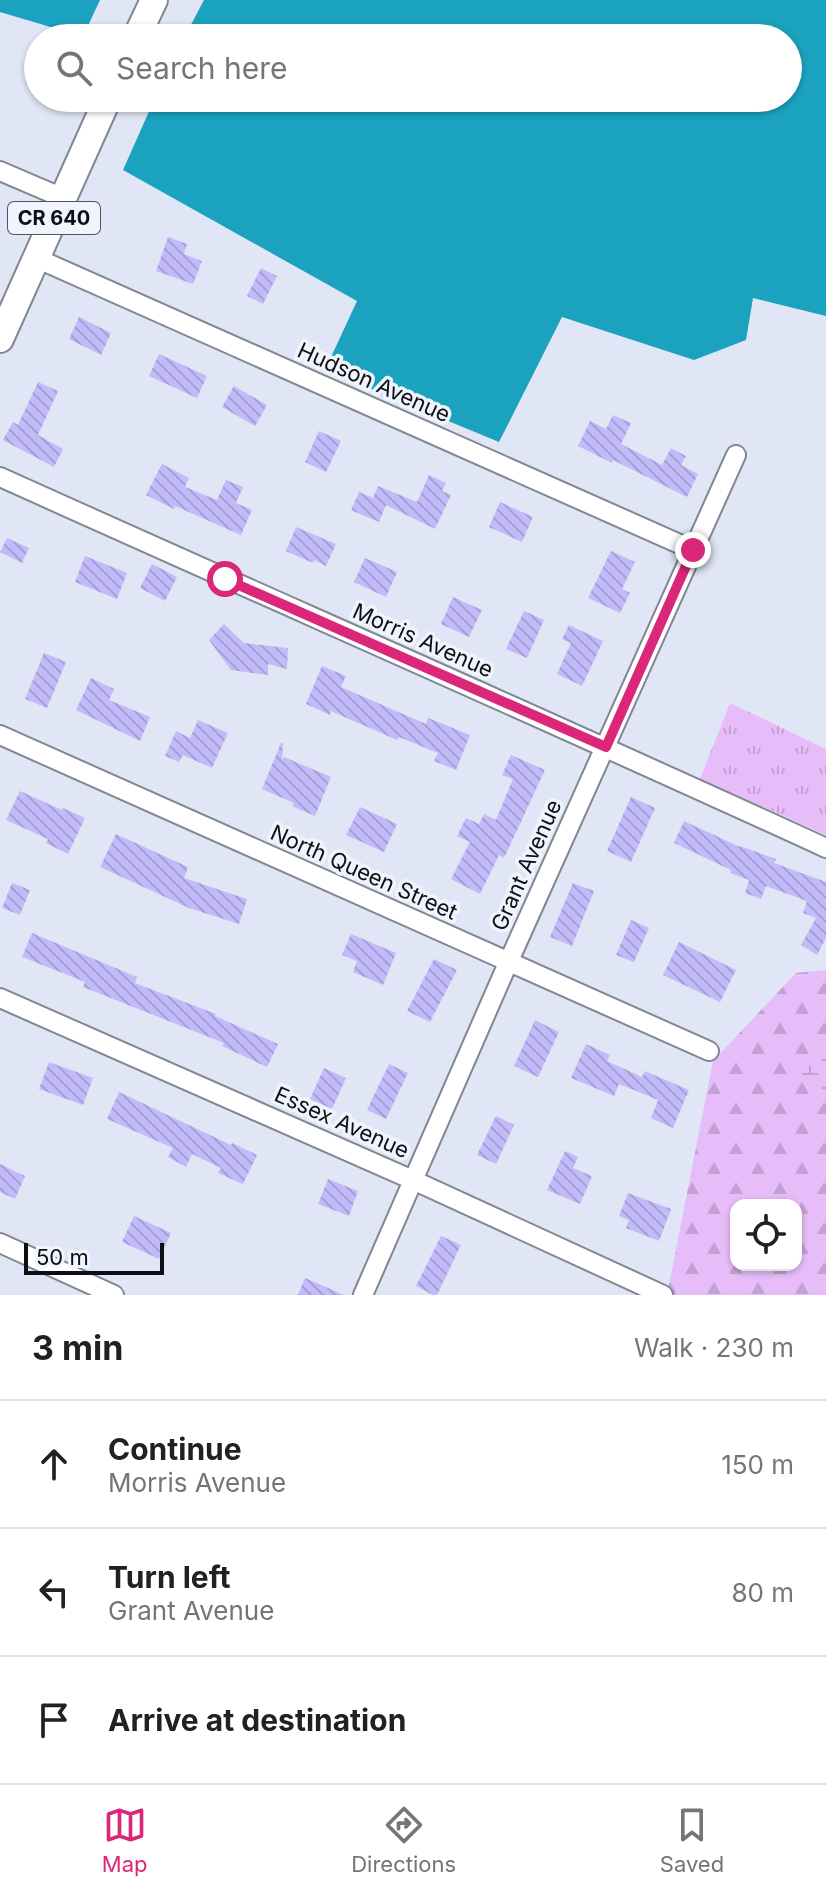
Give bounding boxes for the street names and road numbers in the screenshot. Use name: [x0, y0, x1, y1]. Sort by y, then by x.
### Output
road number: CR 640: [8, 202, 100, 234]
street label: Hudson Avenue: [294, 337, 454, 427]
street label: Morris Avenue: [349, 597, 497, 683]
street label: Grant Avenue: [486, 795, 566, 935]
street label: North Queen Street: [267, 819, 461, 925]
street label: Essex Avenue: [271, 1081, 413, 1163]

